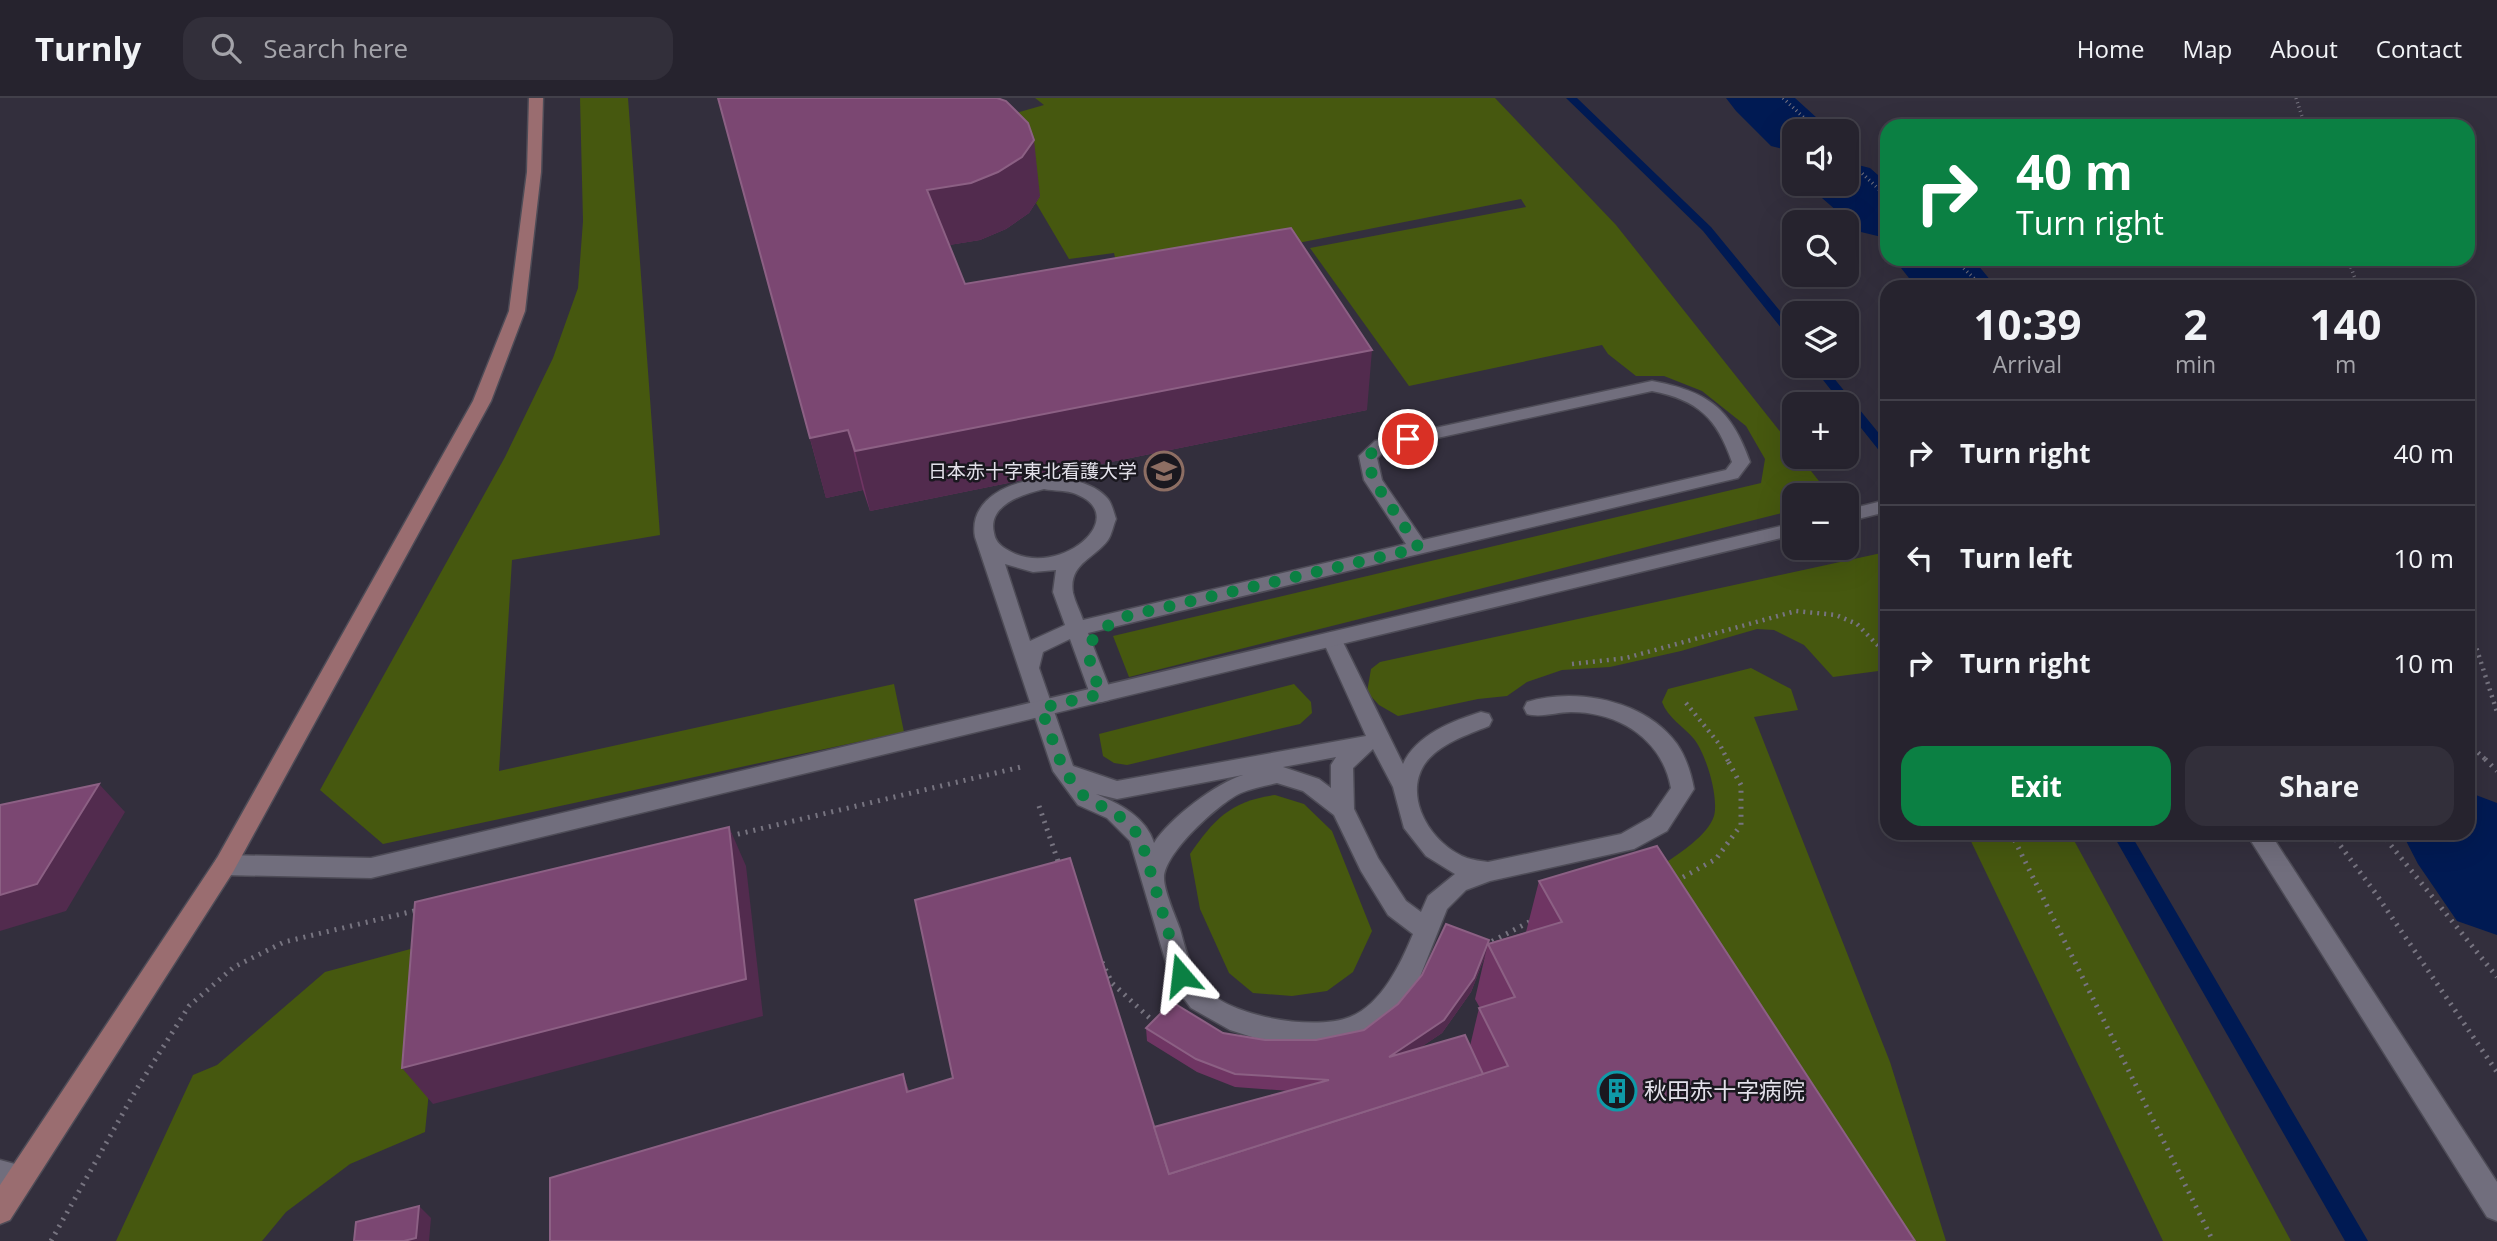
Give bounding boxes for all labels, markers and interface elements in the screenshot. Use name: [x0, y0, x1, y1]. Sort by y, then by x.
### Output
search box: [183, 17, 673, 80]
text: Turnly: [35, 26, 141, 71]
icon: search: [207, 29, 245, 67]
text: Search here: [263, 30, 408, 66]
text: Home: [2077, 32, 2145, 65]
text: Map: [2183, 32, 2232, 65]
text: About: [2270, 32, 2338, 65]
text: Contact: [2376, 32, 2462, 65]
map controls: [1782, 119, 1859, 560]
button: sound: [1782, 119, 1859, 196]
text: 40 m: [2016, 138, 2133, 204]
icon: right: [1901, 147, 1992, 238]
text: Turn right: [2016, 201, 2164, 244]
button: search: [1782, 210, 1859, 287]
text: 10:39: [1973, 295, 2081, 352]
text: 2: [2183, 295, 2208, 352]
text: 140: [2310, 295, 2382, 352]
button: layers: [1782, 301, 1859, 378]
text: Arrival: [1993, 348, 2062, 380]
text: min: [2175, 348, 2216, 380]
text: m: [2335, 348, 2356, 380]
button: +: [1782, 392, 1859, 469]
pin: [1378, 409, 1438, 469]
icon: arrive: [1389, 420, 1427, 458]
icon: right: [1901, 434, 1939, 472]
text: Turn right: [1960, 435, 2091, 471]
text: 40 m: [2393, 435, 2454, 471]
school or university icon: 日本赤十字東北看護大学: [1143, 450, 1185, 492]
place label: 日本赤十字東北看護大学: [928, 458, 1137, 484]
button: −: [1782, 483, 1859, 560]
icon: left: [1901, 539, 1939, 577]
text: Turn left: [1960, 540, 2072, 576]
text: 10 m: [2393, 540, 2454, 576]
icon: right: [1901, 644, 1939, 682]
text: Turn right: [1960, 645, 2091, 681]
text: 10 m: [2393, 645, 2454, 681]
button: Exit: [1901, 746, 2171, 826]
button: Share: [2185, 746, 2454, 826]
position arrow: [1144, 938, 1218, 1012]
building icon: 秋田赤十字病院: [1596, 1070, 1638, 1112]
place label: 秋田赤十字病院: [1644, 1074, 1805, 1106]

